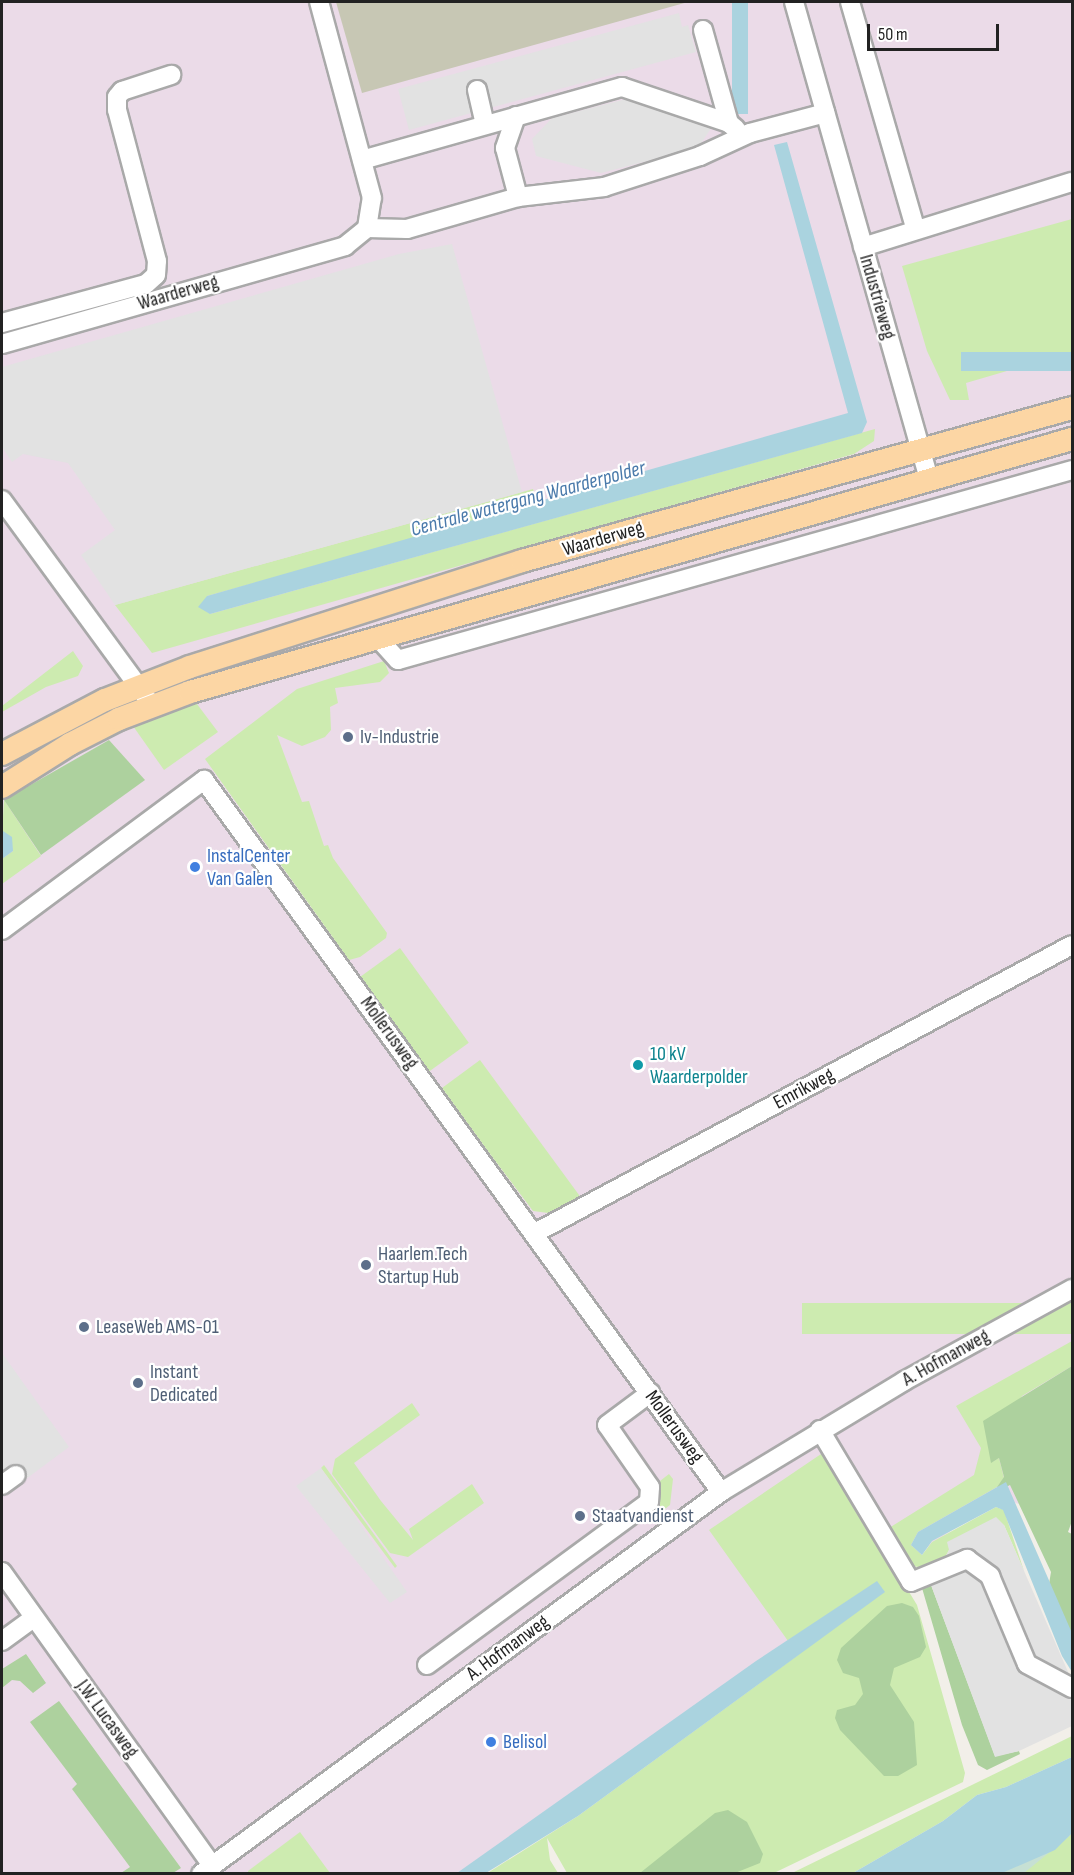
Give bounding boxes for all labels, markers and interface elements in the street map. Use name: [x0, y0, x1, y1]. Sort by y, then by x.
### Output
scale bar: [870, 12, 1002, 50]
text: 50 m: [878, 24, 908, 45]
street label: Industrieweg: [853, 252, 901, 342]
street label: Waarderweg: [135, 270, 221, 316]
water label: Centrale watergang Waarderpolder: [408, 456, 648, 542]
street label: Waarderweg: [560, 516, 646, 562]
place label: Iv-Industrie: [360, 725, 439, 749]
marker: Iv-Industrie: [341, 730, 355, 744]
place label: InstalCenter Van Galen: [207, 844, 290, 891]
marker: InstalCenter Van Galen: [188, 860, 202, 874]
street label: Mollerusweg: [355, 992, 423, 1074]
place label: 10 kV Waarderpolder: [650, 1042, 748, 1089]
marker: 10 kV Waarderpolder: [631, 1058, 645, 1072]
street label: Emrikweg: [770, 1063, 838, 1115]
place label: Haarlem.Tech Startup Hub: [378, 1242, 467, 1289]
marker: Haarlem.Tech Startup Hub: [359, 1258, 373, 1272]
place label: LeaseWeb AMS-01: [96, 1315, 219, 1339]
marker: LeaseWeb AMS-01: [77, 1320, 91, 1334]
street label: A. Hofmanweg: [898, 1324, 994, 1392]
place label: Instant Dedicated: [150, 1360, 218, 1407]
marker: Instant Dedicated: [131, 1376, 145, 1390]
street label: Mollerusweg: [640, 1386, 708, 1468]
place label: Staatvandienst: [592, 1504, 694, 1528]
marker: Staatvandienst: [573, 1509, 587, 1523]
street label: A. Hofmanweg: [462, 1610, 554, 1686]
street label: J.W. Lucasweg: [71, 1675, 143, 1763]
place label: Belisol: [503, 1730, 547, 1754]
marker: Belisol: [484, 1735, 498, 1749]

